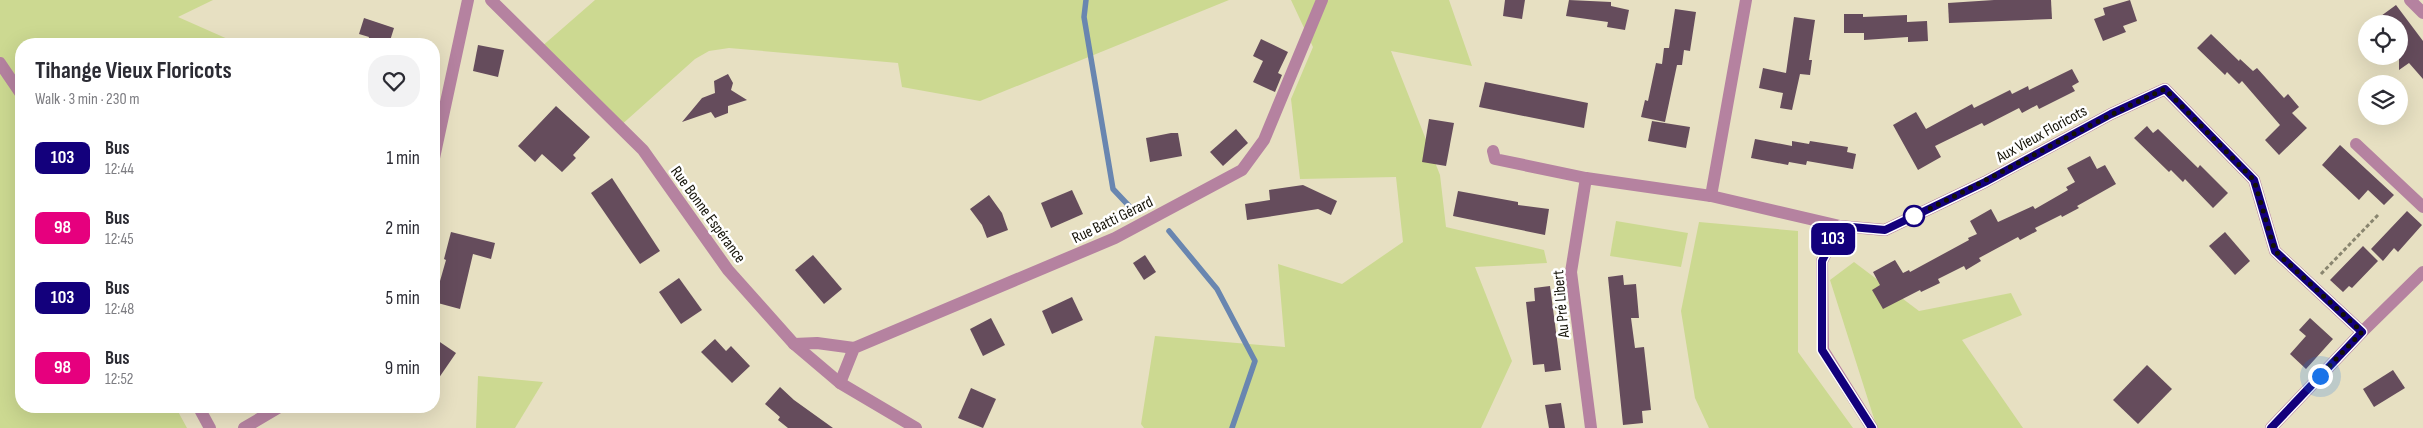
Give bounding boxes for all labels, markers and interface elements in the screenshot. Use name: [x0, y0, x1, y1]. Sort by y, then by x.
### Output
map controls: [2358, 15, 2408, 125]
button: locate: [2358, 15, 2408, 65]
button: heart: [368, 55, 420, 107]
text: Tihange Vieux Floricots: [35, 56, 232, 85]
button: layers: [2358, 75, 2408, 125]
text: Walk · 3 min · 230 m: [35, 90, 139, 109]
street label: Aux Vieux Floricots: [1992, 101, 2091, 168]
text: Bus: [105, 137, 130, 160]
text: 103: [51, 147, 74, 168]
text: 1 min: [386, 147, 420, 170]
text: 12:44: [105, 160, 134, 179]
street label: Rue Bonne Espérance: [666, 163, 749, 267]
street label: Rue Batti Gérard: [1069, 193, 1156, 248]
unlabelled marker: [1903, 205, 1925, 227]
text: Bus: [105, 207, 130, 230]
text: 98: [54, 217, 71, 238]
text: 2 min: [385, 217, 420, 240]
line badge: 103: [1804, 223, 1862, 255]
text: 103: [1821, 228, 1845, 249]
text: 12:45: [105, 230, 134, 249]
street label: Au Pré Libert: [1549, 269, 1574, 339]
text: Bus: [105, 277, 130, 300]
text: 103: [51, 287, 74, 308]
text: 5 min: [385, 287, 420, 310]
text: 12:48: [105, 300, 134, 319]
text: Bus: [105, 347, 130, 370]
text: 98: [54, 357, 71, 378]
text: 9 min: [385, 357, 420, 380]
your location: [2308, 364, 2333, 389]
text: 12:52: [105, 370, 133, 389]

